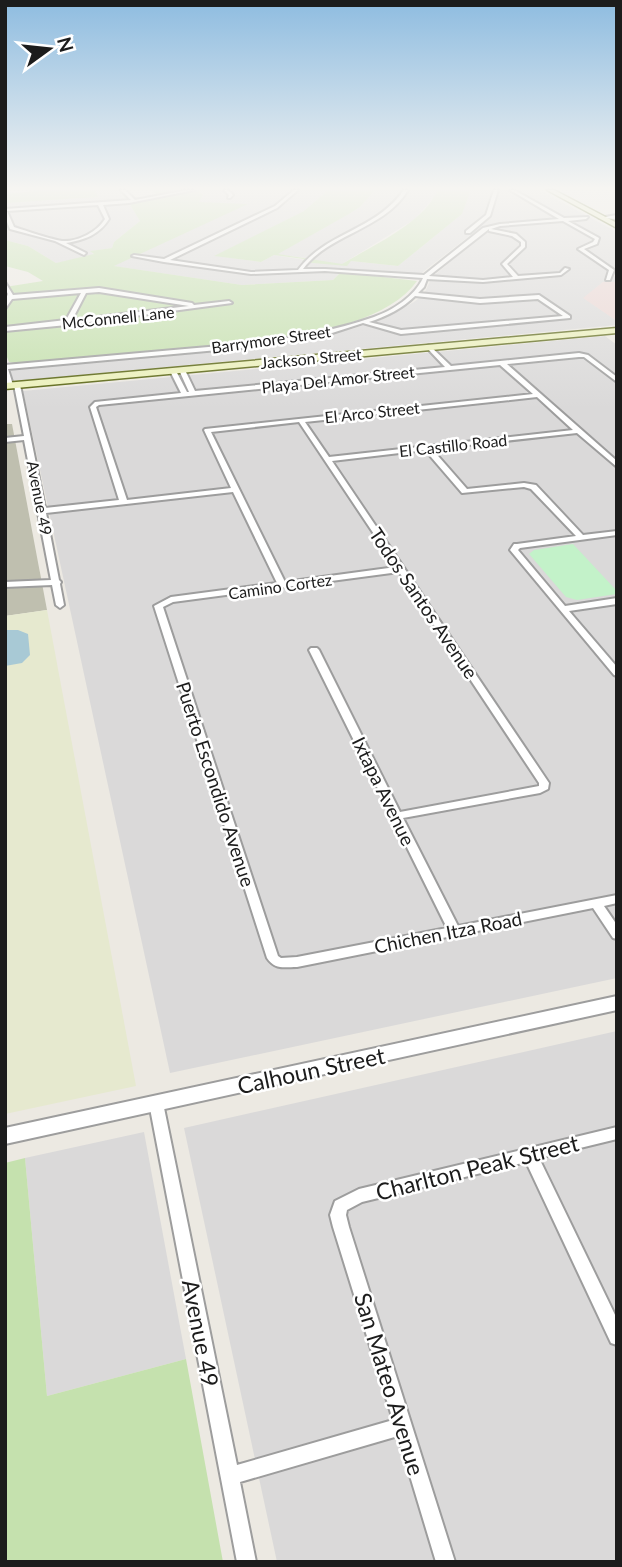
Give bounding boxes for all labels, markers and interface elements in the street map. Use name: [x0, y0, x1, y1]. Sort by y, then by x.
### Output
north arrow: [14, 14, 84, 84]
text: N: [53, 34, 79, 55]
street label: McConnell Lane: [61, 302, 175, 332]
street label: Barrymore Street: [210, 321, 332, 357]
street label: Jackson Street: [260, 344, 363, 372]
street label: Playa Del Amor Street: [261, 361, 416, 396]
street label: El Arco Street: [323, 398, 421, 426]
street label: El Castillo Road: [398, 430, 508, 460]
street label: Avenue 49: [23, 459, 57, 537]
street label: Todos Santos Avenue: [365, 523, 483, 683]
street label: Camino Cortez: [227, 569, 333, 603]
street label: Puerto Escondido Avenue: [172, 679, 260, 889]
street label: Ixtapa Avenue: [348, 733, 420, 849]
street label: Chichen Itza Road: [372, 906, 524, 958]
street label: Calhoun Street: [235, 1041, 388, 1099]
street label: Charlton Peak Street: [373, 1128, 582, 1206]
street label: Avenue 49: [177, 1277, 225, 1389]
street label: San Mateo Avenue: [349, 1289, 431, 1479]

